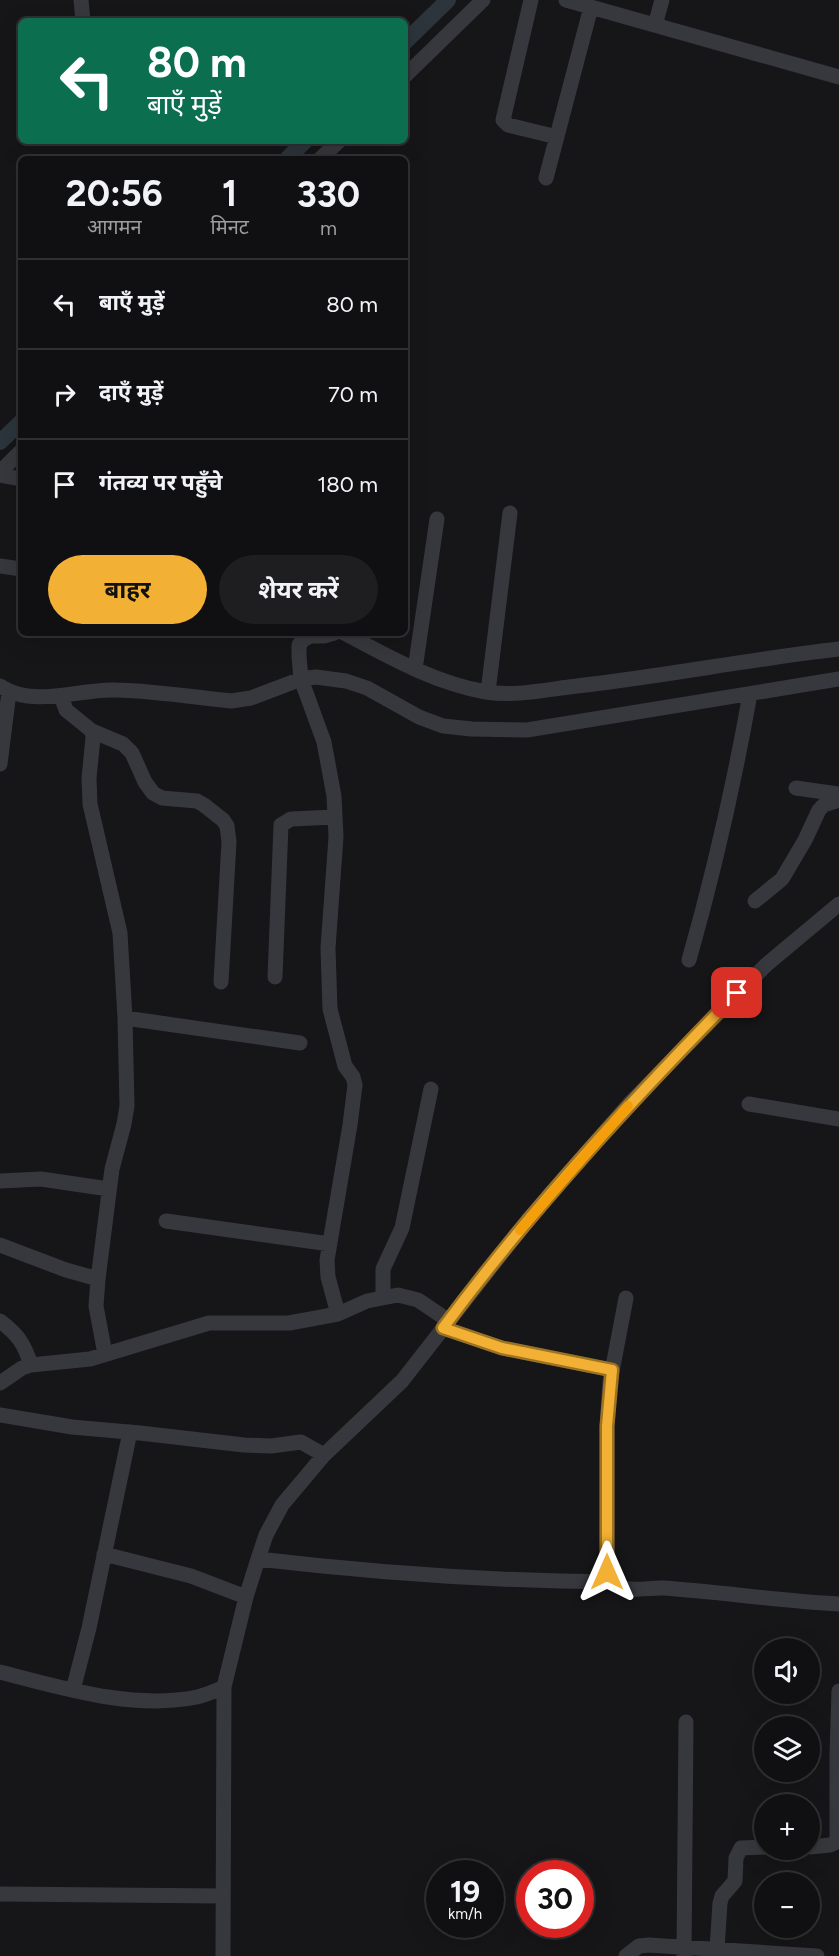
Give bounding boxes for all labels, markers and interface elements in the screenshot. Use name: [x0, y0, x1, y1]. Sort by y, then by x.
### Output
text: 80 m: [147, 37, 247, 88]
icon: left: [48, 42, 126, 120]
text: बाएँ मुड़ें: [147, 88, 222, 121]
text: 20:56: [66, 172, 163, 215]
text: 1: [222, 172, 237, 215]
text: 330: [297, 173, 360, 216]
text: आगमन: [87, 215, 142, 239]
text: मिनट: [211, 215, 249, 239]
text: m: [320, 216, 337, 240]
icon: left: [48, 288, 81, 321]
text: बाएँ मुड़ें: [99, 289, 165, 316]
text: 80 m: [326, 291, 378, 318]
icon: right: [48, 378, 81, 411]
text: दाएँ मुड़ें: [99, 379, 163, 406]
text: 70 m: [328, 381, 378, 408]
icon: arrive: [48, 468, 81, 501]
text: गंतव्य पर पहुँचे: [99, 469, 223, 496]
text: 180 m: [317, 471, 378, 498]
button: बाहर: [48, 555, 207, 624]
button: शेयर करें: [219, 555, 378, 624]
pin: [711, 967, 762, 1018]
icon: arrive: [720, 976, 753, 1009]
position arrow: [575, 1540, 639, 1604]
map controls: [754, 1638, 820, 1938]
button: sound: [754, 1638, 820, 1704]
button: layers: [754, 1716, 820, 1782]
button: +: [754, 1794, 820, 1860]
speed limit sign: 30: [516, 1860, 594, 1938]
button: −: [754, 1872, 820, 1938]
text: 19: [450, 1873, 480, 1910]
text: km/h: [448, 1905, 482, 1923]

